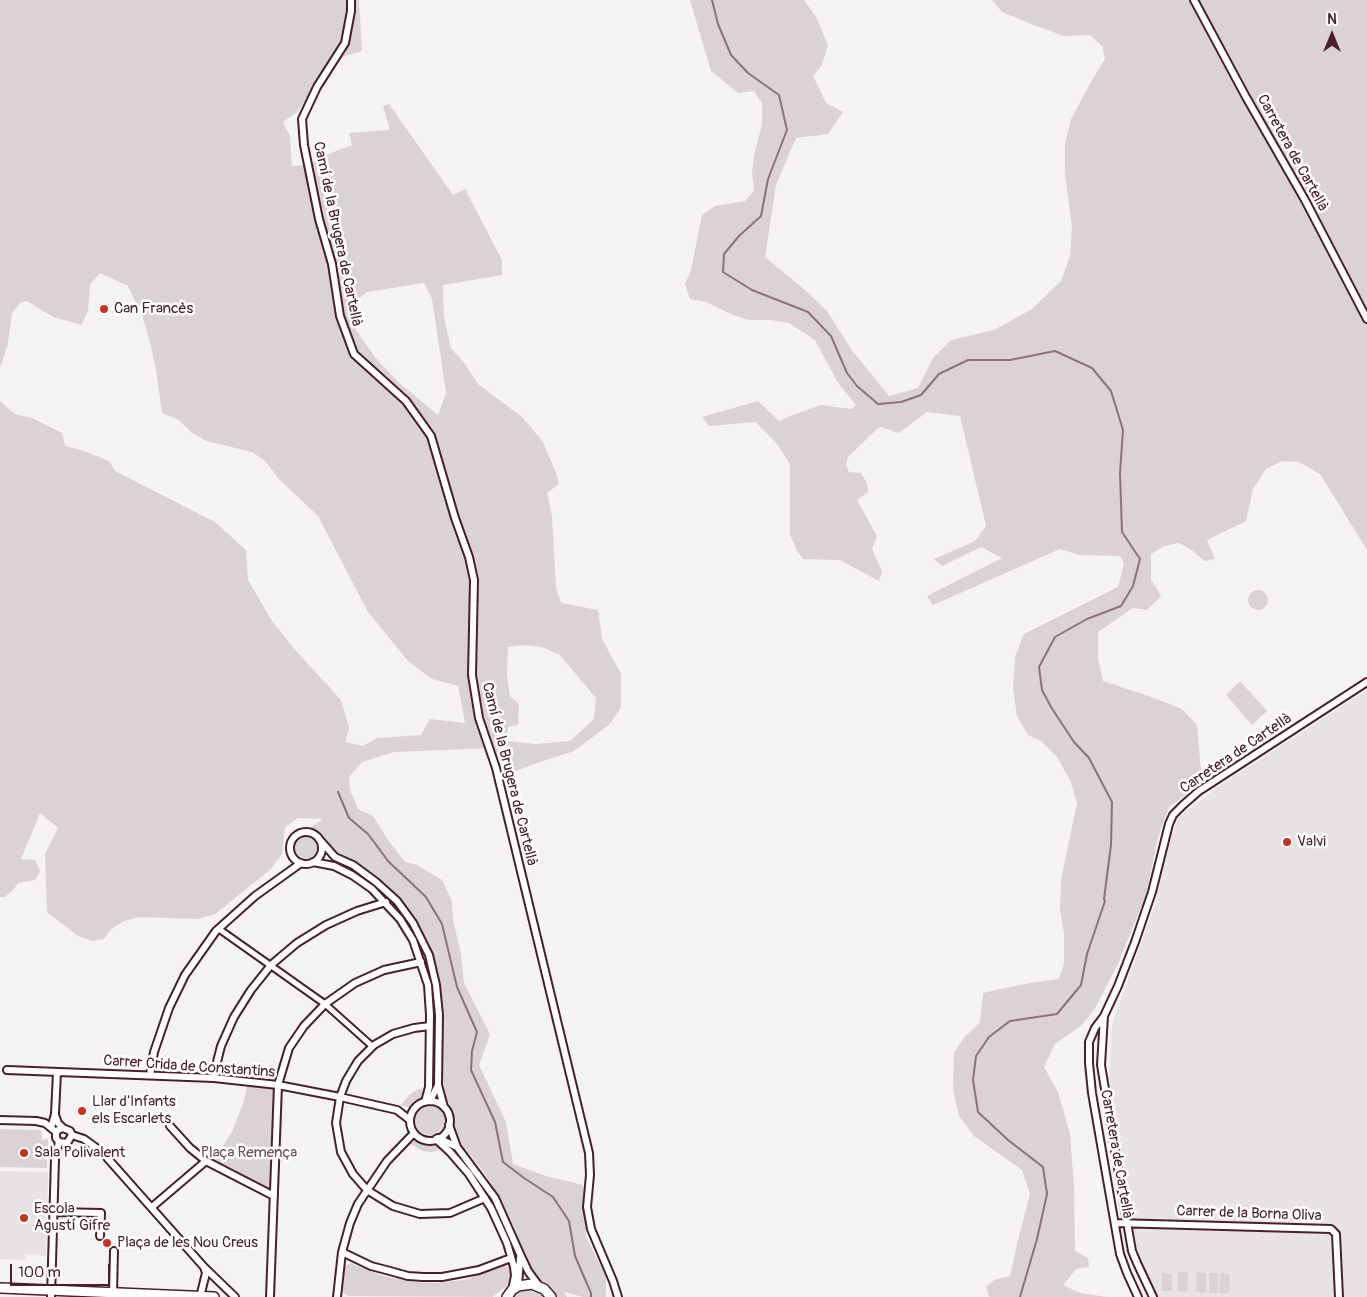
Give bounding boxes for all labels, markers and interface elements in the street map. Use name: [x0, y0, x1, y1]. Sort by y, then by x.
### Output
north arrow: [1307, 10, 1357, 60]
text: N: [1327, 11, 1337, 28]
street label: Carretera de Cartellà: [1253, 92, 1331, 214]
street label: Camí de la Brugera de Cartellà: [309, 140, 365, 328]
place label: Can Francès: [114, 300, 193, 318]
marker: Can Francès: [98, 303, 110, 315]
street label: Camí de la Brugera de Cartellà: [478, 681, 540, 867]
street label: Carretera de Cartellà: [1177, 710, 1295, 798]
place label: Valvi: [1297, 833, 1326, 851]
marker: Valvi: [1281, 836, 1293, 848]
street label: Carrer Crida de Constantins: [103, 1052, 275, 1082]
street label: Carretera de Cartellà: [1096, 1088, 1136, 1220]
place label: Llar d'Infants els Escarlets: [92, 1093, 176, 1128]
marker: Llar d'Infants els Escarlets: [76, 1105, 88, 1117]
place label: Sala Polivalent: [34, 1144, 125, 1162]
park label: Plaça Remença: [201, 1144, 297, 1162]
marker: Sala Polivalent: [18, 1147, 30, 1159]
place label: Escola Agustí Gifre: [34, 1200, 110, 1235]
street label: Carrer de la Borna Oliva: [1176, 1202, 1322, 1226]
marker: Escola Agustí Gifre: [18, 1212, 30, 1224]
place label: Plaça de les Nou Creus: [117, 1234, 258, 1252]
marker: Plaça de les Nou Creus: [101, 1237, 113, 1249]
scale bar: [12, 1254, 112, 1286]
text: 100 m: [18, 1263, 61, 1282]

